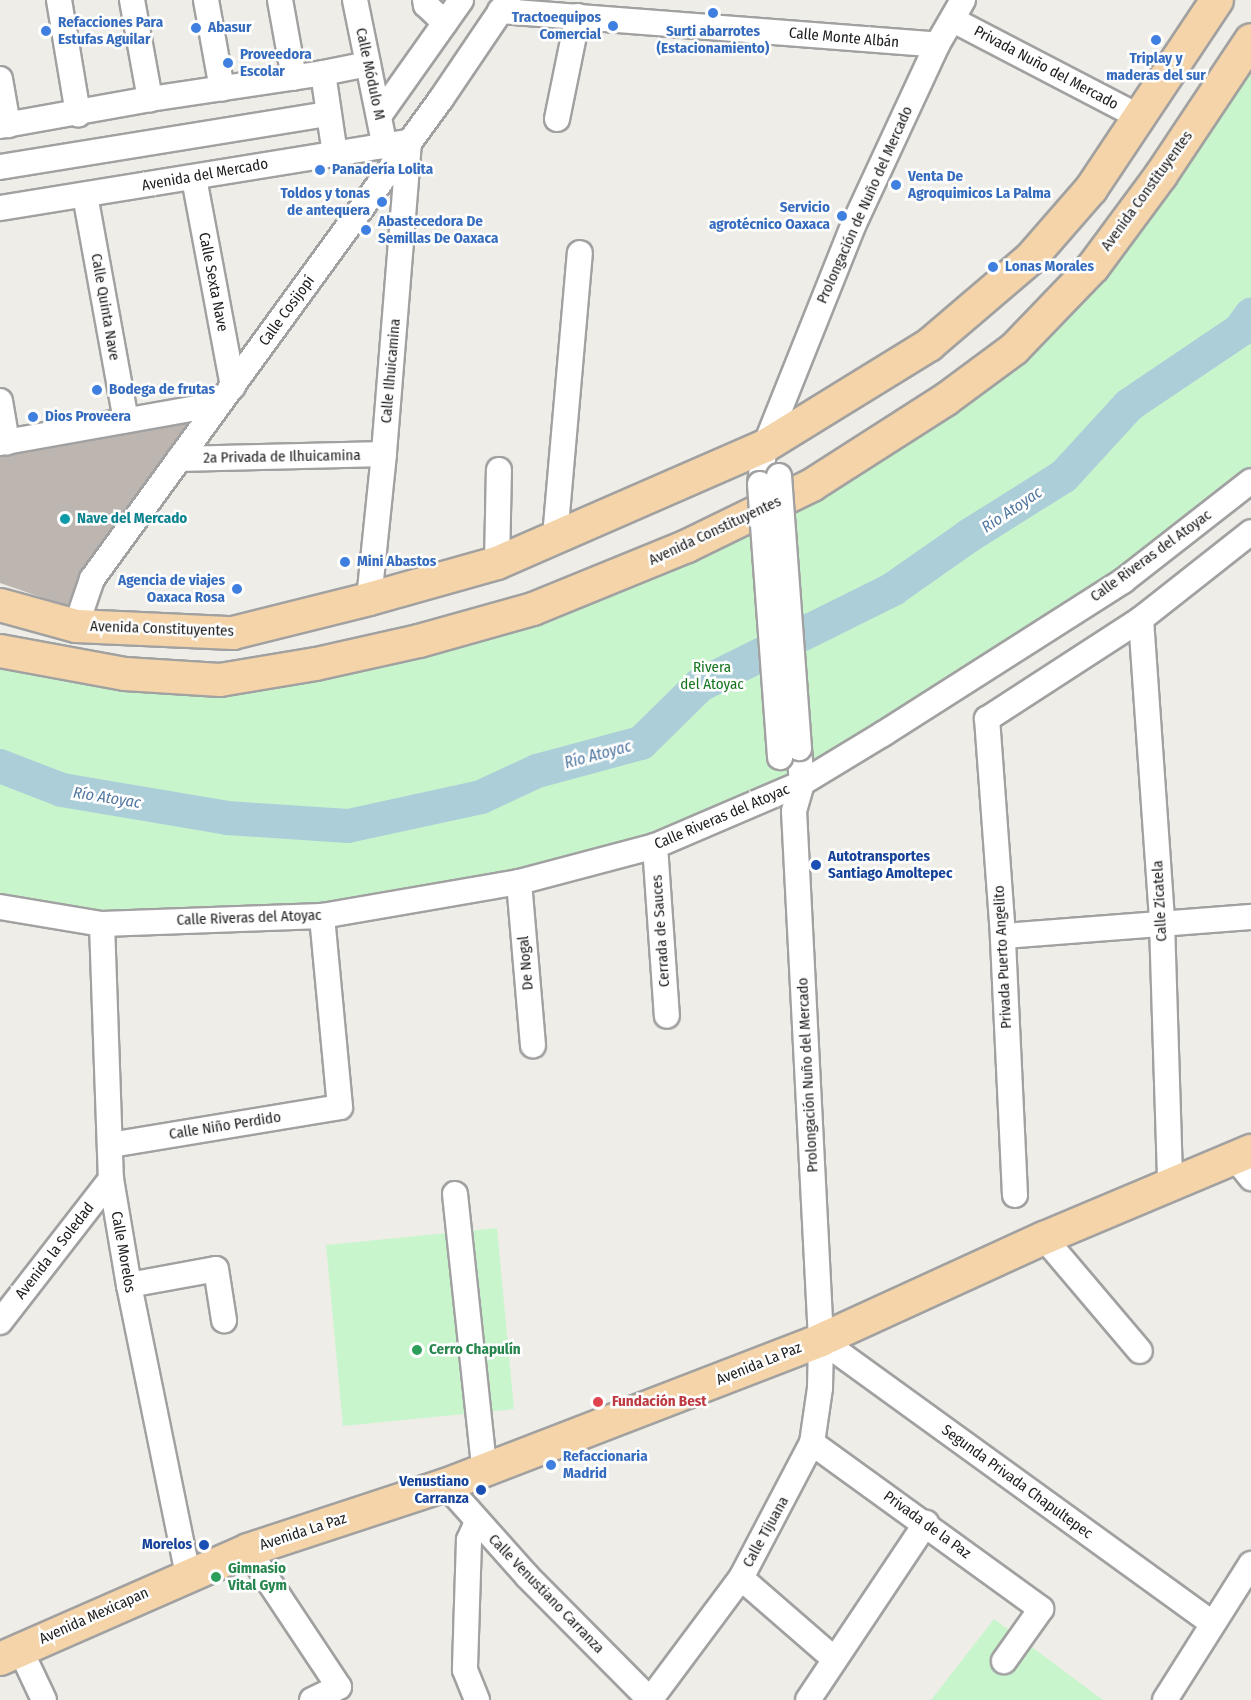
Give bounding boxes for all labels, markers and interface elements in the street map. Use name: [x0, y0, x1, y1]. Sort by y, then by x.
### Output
marker: Surti abarrotes (Estacionamiento): [706, 6, 720, 20]
place label: Tractoequipos Comercial: [512, 8, 601, 43]
place label: Refacciones Para Estufas Aguilar: [58, 13, 163, 48]
place label: Abasur: [208, 19, 251, 37]
marker: Tractoequipos Comercial: [606, 19, 620, 33]
marker: Abasur: [189, 21, 203, 35]
place label: Surti abarrotes (Estacionamiento): [657, 22, 769, 57]
street label: Privada Nuño del Mercado: [971, 22, 1121, 114]
marker: Refacciones Para Estufas Aguilar: [39, 24, 53, 38]
street label: Calle Monte Albán: [788, 24, 900, 52]
street label: Calle Módulo M: [351, 26, 389, 122]
marker: Triplay y maderas del sur: [1149, 33, 1163, 47]
place label: Proveedora Escolar: [240, 45, 312, 80]
place label: Triplay y maderas del sur: [1106, 49, 1206, 84]
marker: Proveedora Escolar: [221, 56, 235, 70]
street label: Prolongación de Nuño del Mercado: [813, 104, 917, 306]
street label: Avenida Constituyentes: [1097, 127, 1197, 255]
street label: Avenida del Mercado: [140, 155, 270, 195]
place label: Panadería Lolita: [332, 161, 433, 179]
marker: Panadería Lolita: [313, 163, 327, 177]
place label: Venta De Agroquimicos La Palma: [908, 167, 1051, 202]
marker: Venta De Agroquimicos La Palma: [889, 178, 903, 192]
place label: Toldos y tonas de antequera: [280, 184, 370, 219]
marker: Toldos y tonas de antequera: [375, 195, 389, 209]
place label: Servicio agrotécnico Oaxaca: [709, 198, 830, 233]
marker: Servicio agrotécnico Oaxaca: [835, 209, 849, 223]
place label: Abastecedora De Semillas De Oaxaca: [378, 212, 498, 247]
marker: Abastecedora De Semillas De Oaxaca: [359, 223, 373, 237]
street label: Calle Sexta Nave: [195, 231, 231, 333]
street label: Calle Quinta Nave: [87, 252, 123, 362]
place label: Lonas Morales: [1005, 258, 1094, 276]
marker: Lonas Morales: [986, 260, 1000, 274]
street label: Calle Cosijopí: [256, 272, 318, 350]
street label: Calle Ilhuicamina: [377, 318, 405, 424]
place label: Bodega de frutas: [109, 381, 215, 399]
marker: Bodega de frutas: [90, 383, 104, 397]
place label: Dios Proveera: [45, 408, 131, 426]
marker: Dios Proveera: [26, 410, 40, 424]
street label: 2a Privada de Ilhuicamina: [203, 447, 361, 467]
water label: Río Atoyac: [978, 483, 1046, 537]
street label: Avenida Constituyentes: [646, 492, 784, 570]
street label: Calle Riveras del Atoyac: [1087, 506, 1215, 606]
place label: Nave del Mercado: [77, 510, 187, 528]
marker: Nave del Mercado: [58, 512, 72, 526]
place label: Mini Abastos: [357, 553, 436, 571]
marker: Mini Abastos: [338, 555, 352, 569]
place label: Agencia de viajes Oaxaca Rosa: [118, 571, 225, 606]
marker: Agencia de viajes Oaxaca Rosa: [230, 582, 244, 596]
street label: Avenida Constituyentes: [90, 617, 234, 641]
park label: Rivera del Atoyac: [680, 658, 744, 693]
water label: Río Atoyac: [562, 737, 634, 773]
street label: Calle Riveras del Atoyac: [652, 780, 792, 854]
water label: Río Atoyac: [72, 783, 142, 813]
place label: Autotransportes Santiago Amoltepec: [828, 847, 952, 882]
marker: Autotransportes Santiago Amoltepec: [809, 858, 823, 872]
street label: Calle Zicatela: [1149, 860, 1171, 942]
street label: Cerrada de Sauces: [648, 874, 674, 988]
street label: Privada Puerto Angelito: [990, 885, 1016, 1029]
street label: Calle Riveras del Atoyac: [176, 906, 322, 930]
street label: De Nogal: [515, 935, 537, 991]
street label: Prolongación Nuño del Mercado: [794, 977, 822, 1173]
street label: Calle Niño Perdido: [168, 1108, 282, 1144]
street label: Avenida la Soledad: [12, 1199, 98, 1303]
street label: Calle Morelos: [107, 1210, 139, 1294]
street label: Avenida La Paz: [714, 1339, 804, 1389]
place label: Cerro Chapulín: [429, 1341, 521, 1359]
marker: Cerro Chapulín: [410, 1343, 424, 1357]
marker: Fundación Best: [589, 1393, 607, 1411]
place label: Fundación Best: [612, 1393, 707, 1411]
street label: Segunda Privada Chapultepec: [938, 1421, 1096, 1543]
place label: Refaccionaria Madrid: [563, 1447, 648, 1482]
marker: Refaccionaria Madrid: [544, 1458, 558, 1472]
place label: Venustiano Carranza: [399, 1472, 469, 1507]
marker: Venustiano Carranza: [474, 1483, 488, 1497]
street label: Privada de la Paz: [880, 1487, 974, 1563]
street label: Calle Tijuana: [739, 1493, 793, 1571]
street label: Avenida La Paz: [257, 1509, 349, 1555]
street label: Calle Venustiano Carranza: [484, 1531, 608, 1657]
place label: Morelos: [142, 1536, 192, 1554]
marker: Morelos: [197, 1538, 211, 1552]
place label: Gimnasio Vital Gym: [228, 1559, 287, 1594]
marker: Gimnasio Vital Gym: [209, 1570, 223, 1584]
street label: Avenida Mexicapan: [37, 1584, 151, 1648]

